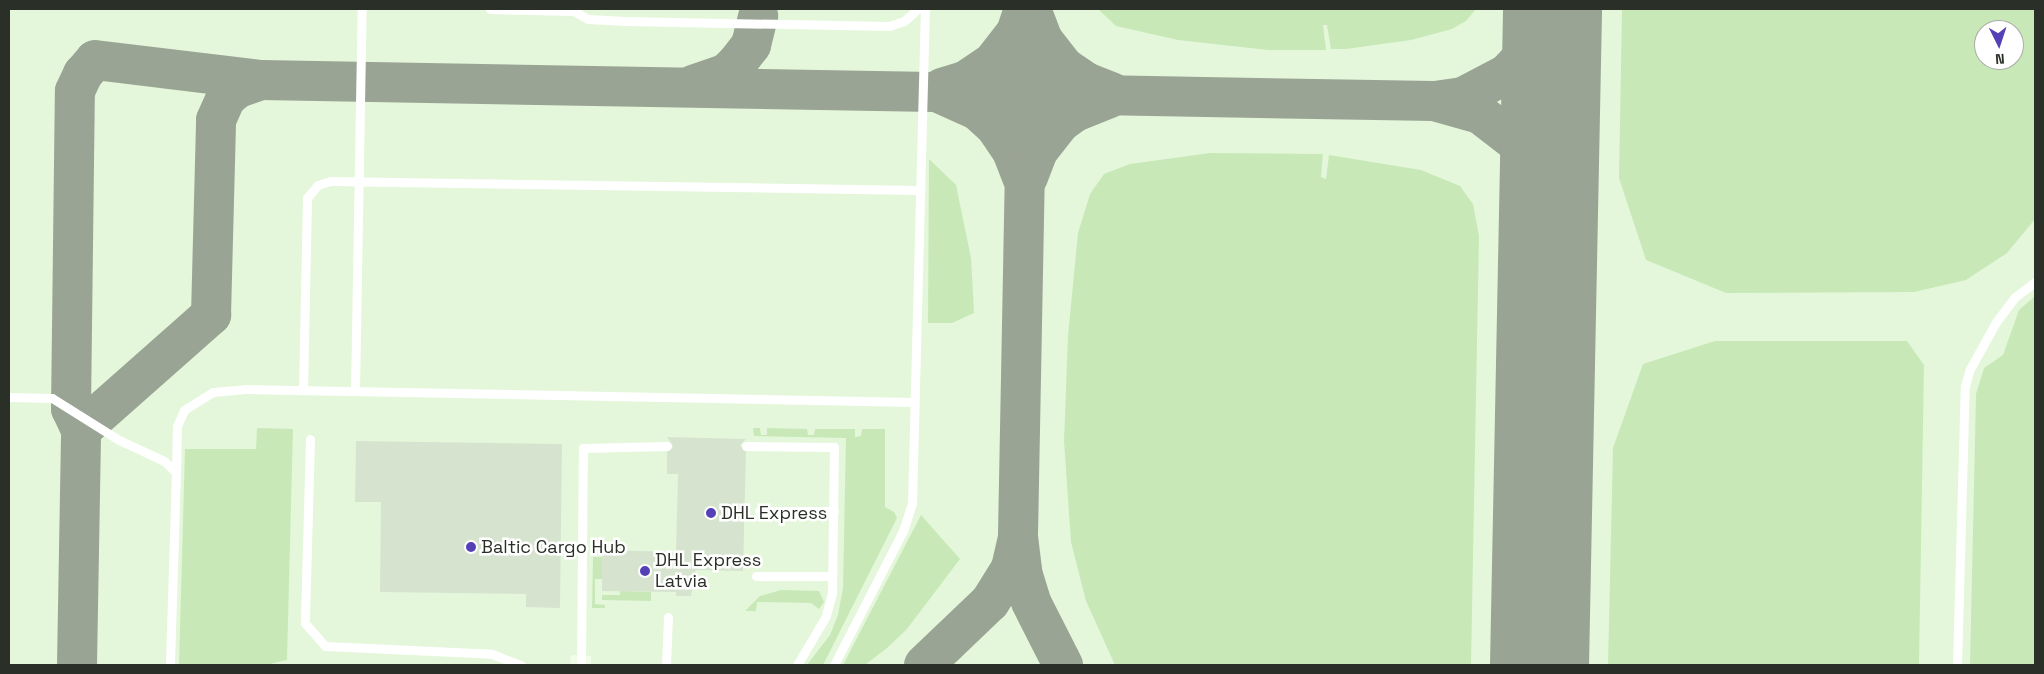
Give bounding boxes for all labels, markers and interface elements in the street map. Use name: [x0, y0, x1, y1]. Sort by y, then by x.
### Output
north arrow: [1974, 20, 2024, 70]
text: N: [1995, 50, 2005, 68]
place label: DHL Express: [721, 502, 828, 524]
marker: DHL Express: [705, 507, 717, 519]
place label: Baltic Cargo Hub: [481, 536, 626, 558]
marker: Baltic Cargo Hub: [465, 541, 477, 553]
place label: DHL Express Latvia: [655, 550, 762, 592]
marker: DHL Express Latvia: [639, 565, 651, 577]

